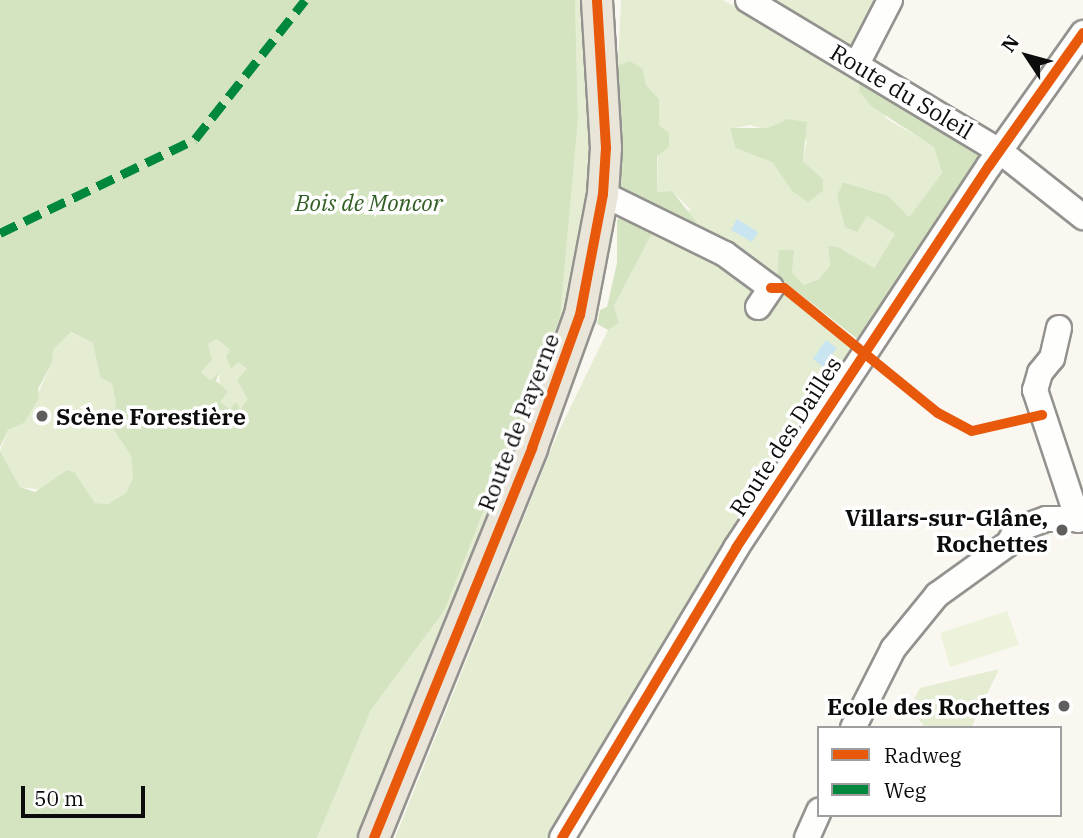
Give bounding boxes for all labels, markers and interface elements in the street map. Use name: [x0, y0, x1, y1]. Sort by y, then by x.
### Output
north arrow: [992, 21, 1062, 91]
text: N: [996, 31, 1024, 57]
street label: Route du Soleil: [826, 38, 978, 144]
park label: Bois de Moncor: [295, 188, 443, 216]
street label: Route de Payerne: [471, 329, 565, 515]
street label: Route des Dailles: [723, 351, 847, 521]
place label: Scène Forestière: [56, 402, 246, 430]
marker: Scène Forestière: [34, 408, 50, 424]
place label: Villars-sur-Glâne, Rochettes: [845, 503, 1048, 557]
marker: Villars-sur-Glâne, Rochettes: [1054, 522, 1070, 538]
place label: Ecole des Rochettes: [827, 692, 1050, 720]
marker: Ecole des Rochettes: [1056, 698, 1072, 714]
legend: [817, 726, 1062, 817]
text: Radweg: [884, 741, 961, 769]
scale bar: [24, 772, 149, 816]
text: Weg: [884, 776, 926, 804]
text: 50 m: [34, 784, 84, 812]

